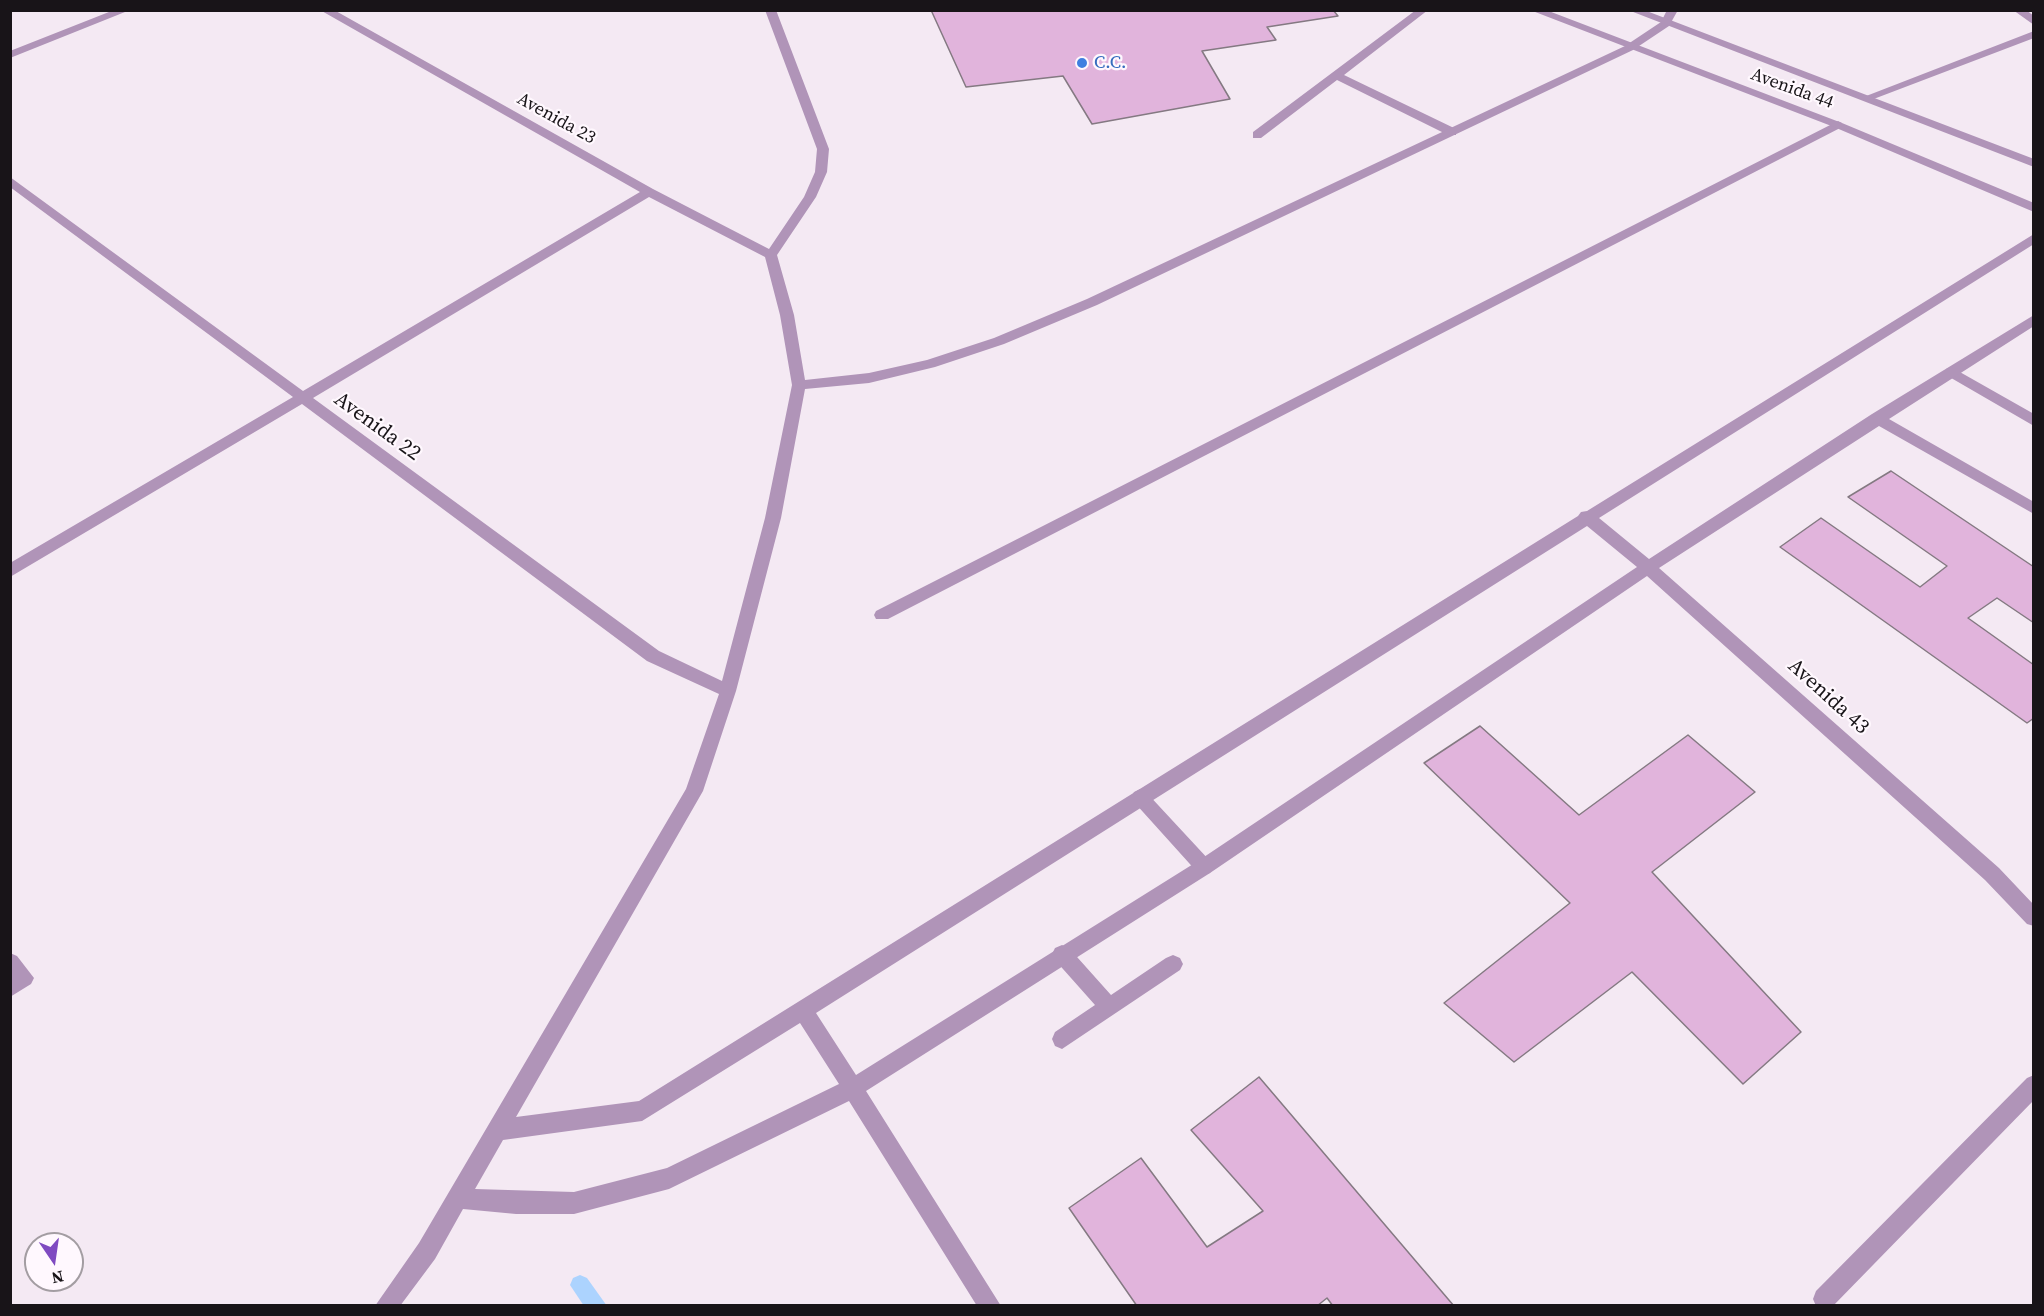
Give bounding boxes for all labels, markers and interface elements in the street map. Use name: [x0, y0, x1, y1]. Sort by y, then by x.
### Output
place label: C.C.: [1094, 52, 1126, 74]
marker: C.C.: [1075, 56, 1089, 70]
street label: Avenida 44: [1748, 64, 1836, 114]
street label: Avenida 23: [513, 89, 599, 149]
street label: Avenida 22: [329, 387, 425, 467]
street label: Avenida 43: [1782, 654, 1874, 740]
north arrow: [24, 1232, 84, 1292]
text: N: [49, 1266, 66, 1290]

